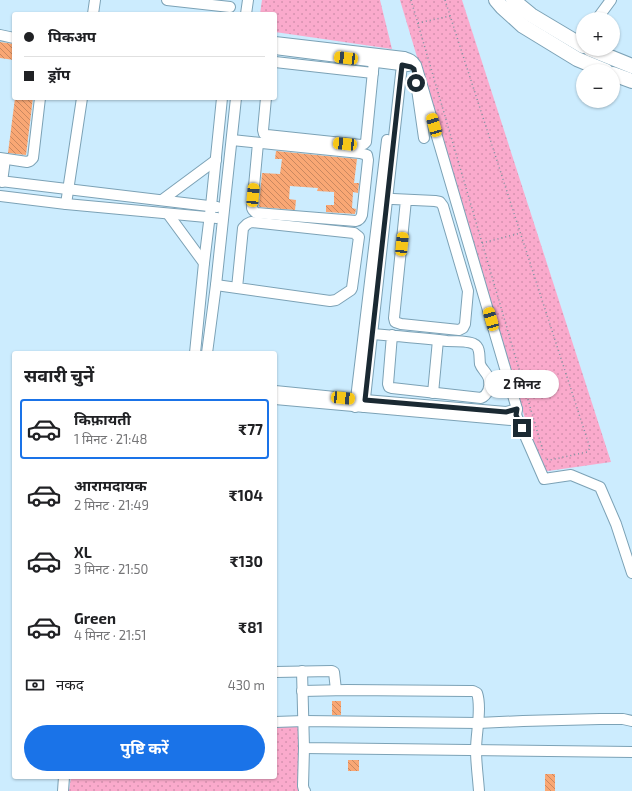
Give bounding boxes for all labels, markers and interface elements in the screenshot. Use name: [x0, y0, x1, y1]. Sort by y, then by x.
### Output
map controls: [576, 12, 620, 108]
button: +: [576, 12, 620, 56]
text: पिकअप: [48, 27, 96, 45]
car: [333, 51, 359, 65]
button: −: [576, 64, 620, 108]
text: ड्रॉप: [48, 65, 70, 83]
route start: [407, 74, 425, 92]
car: [425, 112, 443, 138]
car: [332, 137, 358, 151]
car: [246, 183, 260, 207]
car: [395, 231, 409, 257]
car: [482, 306, 500, 332]
text: सवारी चुनें: [24, 364, 94, 386]
callout: 2 मिनट: [485, 370, 559, 398]
text: 2 मिनट: [503, 376, 541, 392]
car: [330, 391, 356, 405]
text: किफ़ायती: [74, 410, 131, 428]
icon: car: [26, 411, 62, 447]
route end: [513, 419, 531, 437]
text: ₹77: [238, 420, 263, 438]
text: 1 मिनट · 21:48: [74, 431, 147, 447]
text: आरामदायक: [74, 476, 147, 494]
icon: car: [26, 477, 62, 513]
text: ₹104: [229, 486, 263, 504]
text: 2 मिनट · 21:49: [74, 497, 149, 513]
icon: car: [26, 543, 62, 579]
text: XL: [74, 543, 92, 561]
text: ₹130: [230, 552, 263, 570]
text: 3 मिनट · 21:50: [74, 561, 148, 577]
icon: car: [26, 609, 62, 645]
text: Green: [74, 609, 116, 627]
text: ₹81: [238, 618, 263, 636]
text: 4 मिनट · 21:51: [74, 627, 146, 643]
icon: cash: [24, 674, 46, 696]
text: नकद: [56, 675, 84, 693]
text: 430 m: [228, 677, 265, 693]
button: पुष्टि करें: [24, 725, 265, 771]

